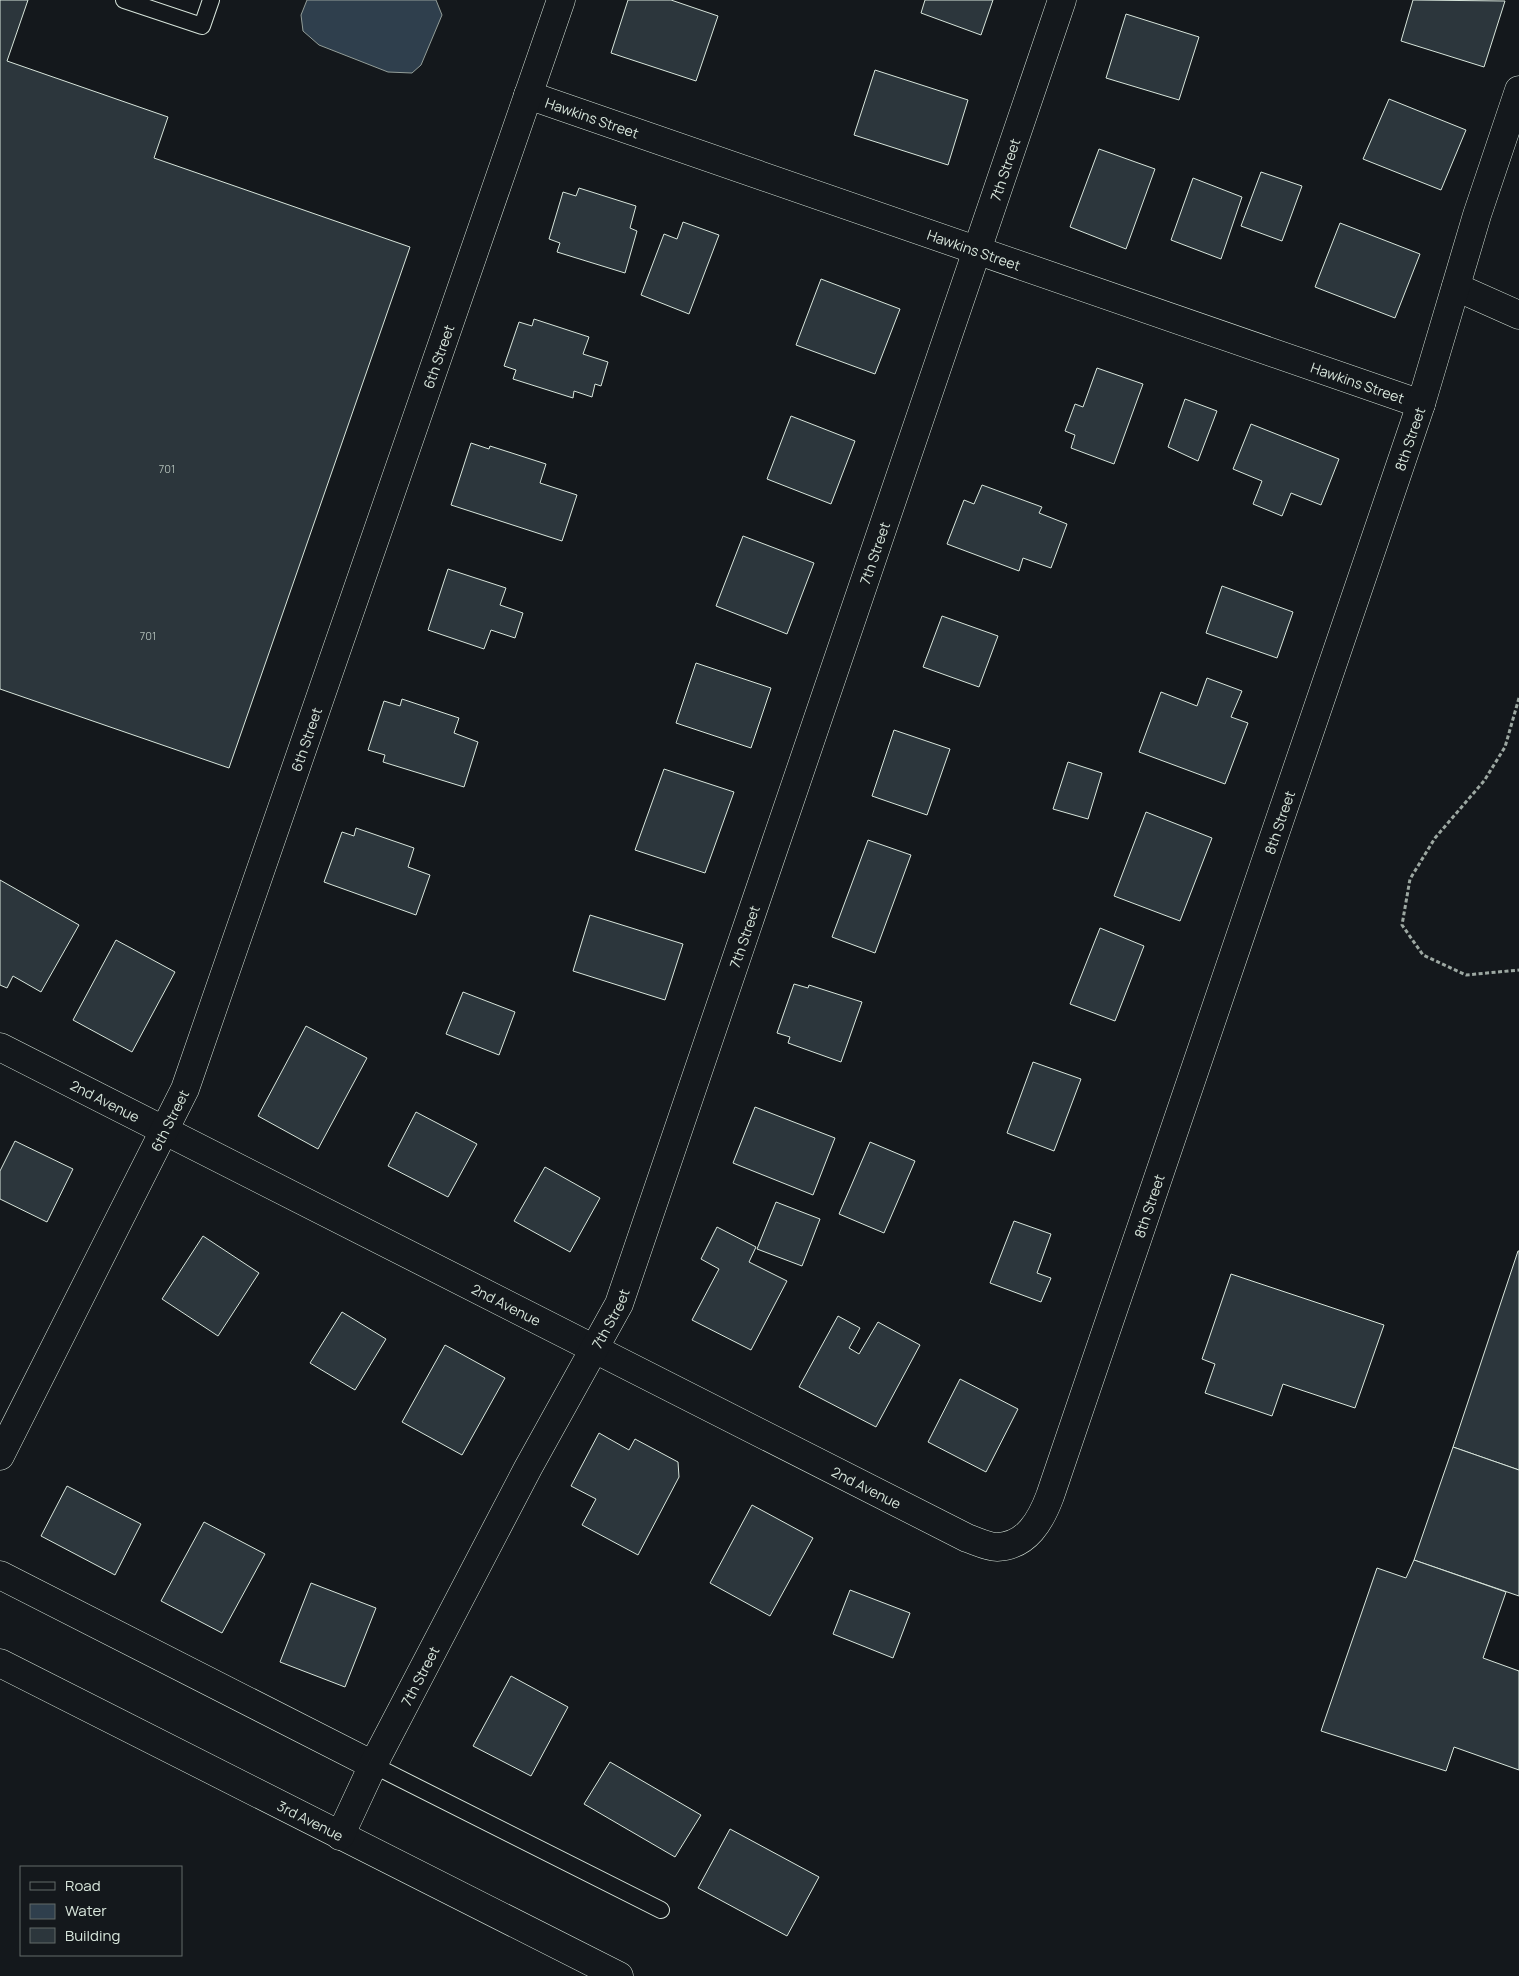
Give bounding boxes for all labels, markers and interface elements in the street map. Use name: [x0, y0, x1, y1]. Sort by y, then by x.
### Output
street label: Hawkins Street: [543, 92, 642, 142]
street label: 7th Street: [985, 135, 1024, 203]
street label: Hawkins Street: [925, 224, 1024, 274]
street label: 6th Street: [418, 321, 458, 391]
street label: Hawkins Street: [1308, 357, 1407, 407]
street label: 8th Street: [1390, 404, 1429, 473]
house number: 701: [159, 461, 175, 476]
street label: 7th Street: [855, 519, 894, 587]
house number: 701: [140, 628, 156, 643]
street label: 6th Street: [286, 704, 326, 774]
street label: 8th Street: [1259, 788, 1299, 857]
street label: 7th Street: [724, 902, 763, 970]
street label: 2nd Avenue: [67, 1075, 143, 1126]
street label: 6th Street: [146, 1086, 193, 1154]
street label: 8th Street: [1129, 1171, 1168, 1240]
street label: 2nd Avenue: [469, 1279, 544, 1330]
street label: 7th Street: [587, 1286, 633, 1352]
street label: 2nd Avenue: [829, 1462, 905, 1513]
street label: 7th Street: [396, 1642, 443, 1709]
street label: 3rd Avenue: [274, 1795, 347, 1845]
legend: [20, 1866, 182, 1956]
text: Road: [65, 1875, 101, 1896]
text: Water: [65, 1900, 107, 1921]
text: Building: [65, 1925, 120, 1946]

